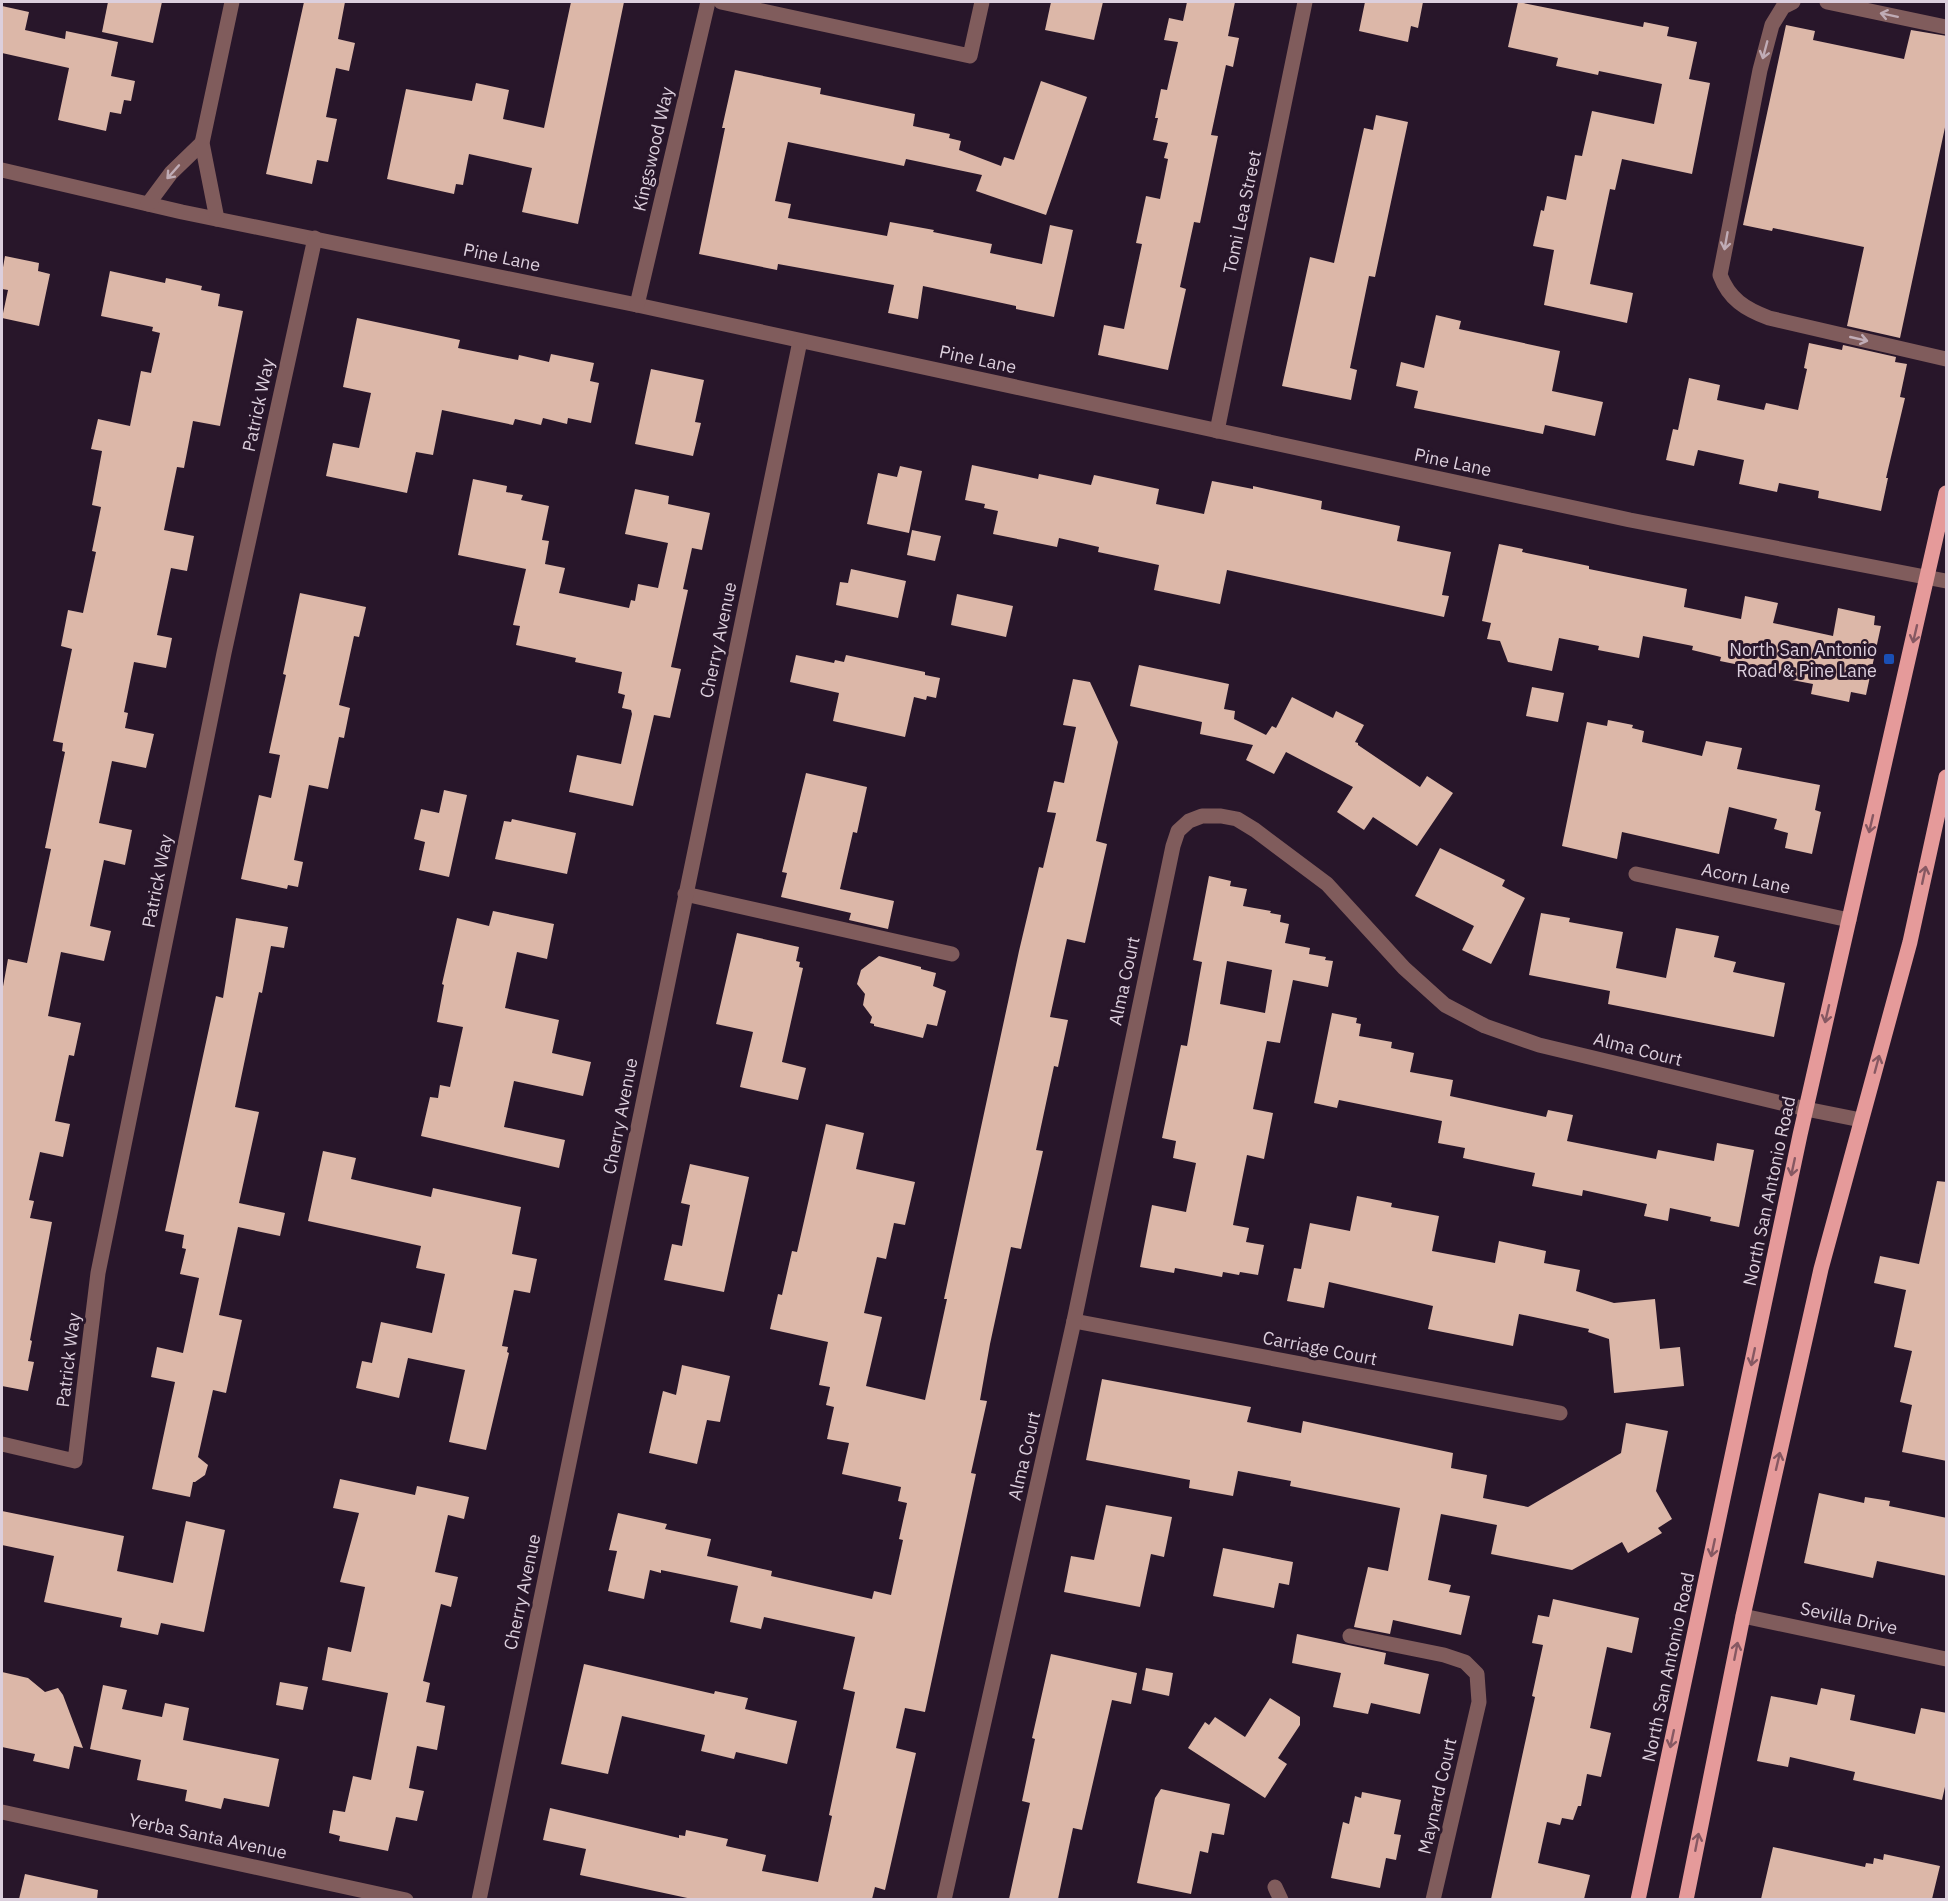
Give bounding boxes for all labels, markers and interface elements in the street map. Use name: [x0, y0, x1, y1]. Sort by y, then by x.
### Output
one-way arrow: [1880, 9, 1900, 20]
one-way arrow: [1759, 41, 1771, 60]
street label: Kingswood Way: [627, 84, 679, 214]
street label: Tomi Lea Street: [1218, 148, 1266, 276]
one-way arrow: [166, 164, 180, 179]
one-way arrow: [1720, 231, 1731, 251]
street label: Pine Lane: [461, 238, 543, 276]
one-way arrow: [1849, 333, 1868, 345]
street label: Pine Lane: [937, 340, 1019, 378]
street label: Patrick Way: [237, 356, 279, 454]
street label: Pine Lane: [1412, 443, 1494, 481]
street label: Cherry Avenue: [694, 580, 742, 700]
one-way arrow: [1909, 624, 1920, 644]
place label: North San Antonio Road & Pine Lane: [1729, 638, 1877, 682]
marker: North San Antonio Road & Pine Lane: [1882, 652, 1896, 666]
one-way arrow: [1865, 814, 1876, 834]
street label: Patrick Way: [137, 832, 177, 930]
street label: Acorn Lane: [1699, 857, 1793, 899]
one-way arrow: [1919, 866, 1930, 885]
street label: Alma Court: [1103, 934, 1145, 1028]
one-way arrow: [1821, 1005, 1833, 1024]
street label: Alma Court: [1591, 1027, 1685, 1071]
one-way arrow: [1871, 1055, 1883, 1074]
street label: Cherry Avenue: [597, 1056, 643, 1176]
street label: North San Antonio Road: [1738, 1094, 1800, 1288]
one-way arrow: [1787, 1157, 1799, 1176]
street label: Patrick Way: [51, 1311, 85, 1409]
street label: Carriage Court: [1261, 1326, 1379, 1370]
one-way arrow: [1747, 1347, 1758, 1367]
street label: Alma Court: [1003, 1409, 1045, 1503]
one-way arrow: [1773, 1451, 1784, 1471]
street label: Cherry Avenue: [498, 1532, 546, 1652]
one-way arrow: [1707, 1538, 1718, 1557]
street label: North San Antonio Road: [1637, 1570, 1699, 1764]
street label: Sevilla Drive: [1798, 1596, 1900, 1640]
one-way arrow: [1731, 1642, 1742, 1661]
one-way arrow: [1666, 1729, 1678, 1748]
street label: Maynard Court: [1412, 1736, 1462, 1856]
street label: Yerba Santa Avenue: [127, 1808, 289, 1864]
one-way arrow: [1692, 1833, 1703, 1852]

